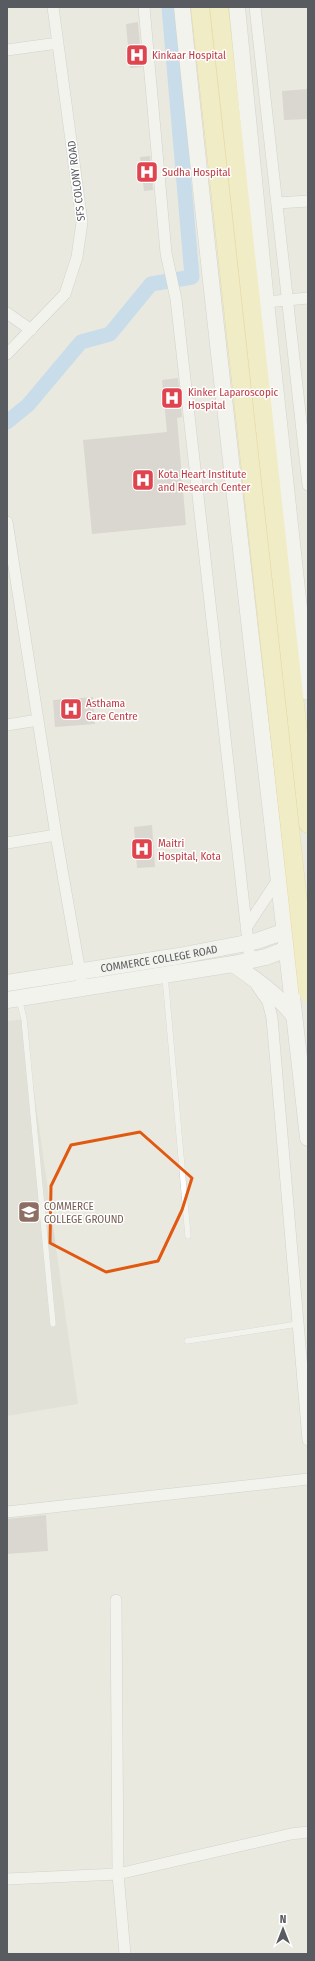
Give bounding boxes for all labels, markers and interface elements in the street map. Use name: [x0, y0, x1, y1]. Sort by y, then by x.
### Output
hospital icon: Kinkaar Hospital: [124, 42, 150, 68]
place label: Kinkaar Hospital: [152, 49, 226, 62]
street label: SFS COLONY ROAD: [65, 140, 88, 222]
hospital icon: Sudha Hospital: [134, 159, 160, 185]
place label: Sudha Hospital: [162, 166, 230, 179]
hospital icon: Kinker Laparoscopic Hospital: [159, 385, 185, 411]
place label: Kinker Laparoscopic Hospital: [188, 386, 279, 412]
hospital icon: Kota Heart Institute and Research Center: [130, 467, 156, 493]
place label: Kota Heart Institute and Research Center: [158, 468, 250, 494]
hospital icon: Asthama Care Centre: [58, 696, 84, 722]
place label: Asthama Care Centre: [86, 697, 138, 723]
hospital icon: Maitri Hospital, Kota: [129, 836, 155, 862]
place label: Maitri Hospital, Kota: [158, 837, 221, 863]
street label: COMMERCE COLLEGE ROAD: [100, 943, 219, 975]
school or university icon: COMMERCE COLLEGE GROUND: [16, 1199, 42, 1225]
place label: COMMERCE COLLEGE GROUND: [44, 1200, 124, 1226]
north arrow: [263, 1909, 303, 1949]
text: N: [280, 1913, 286, 1926]

